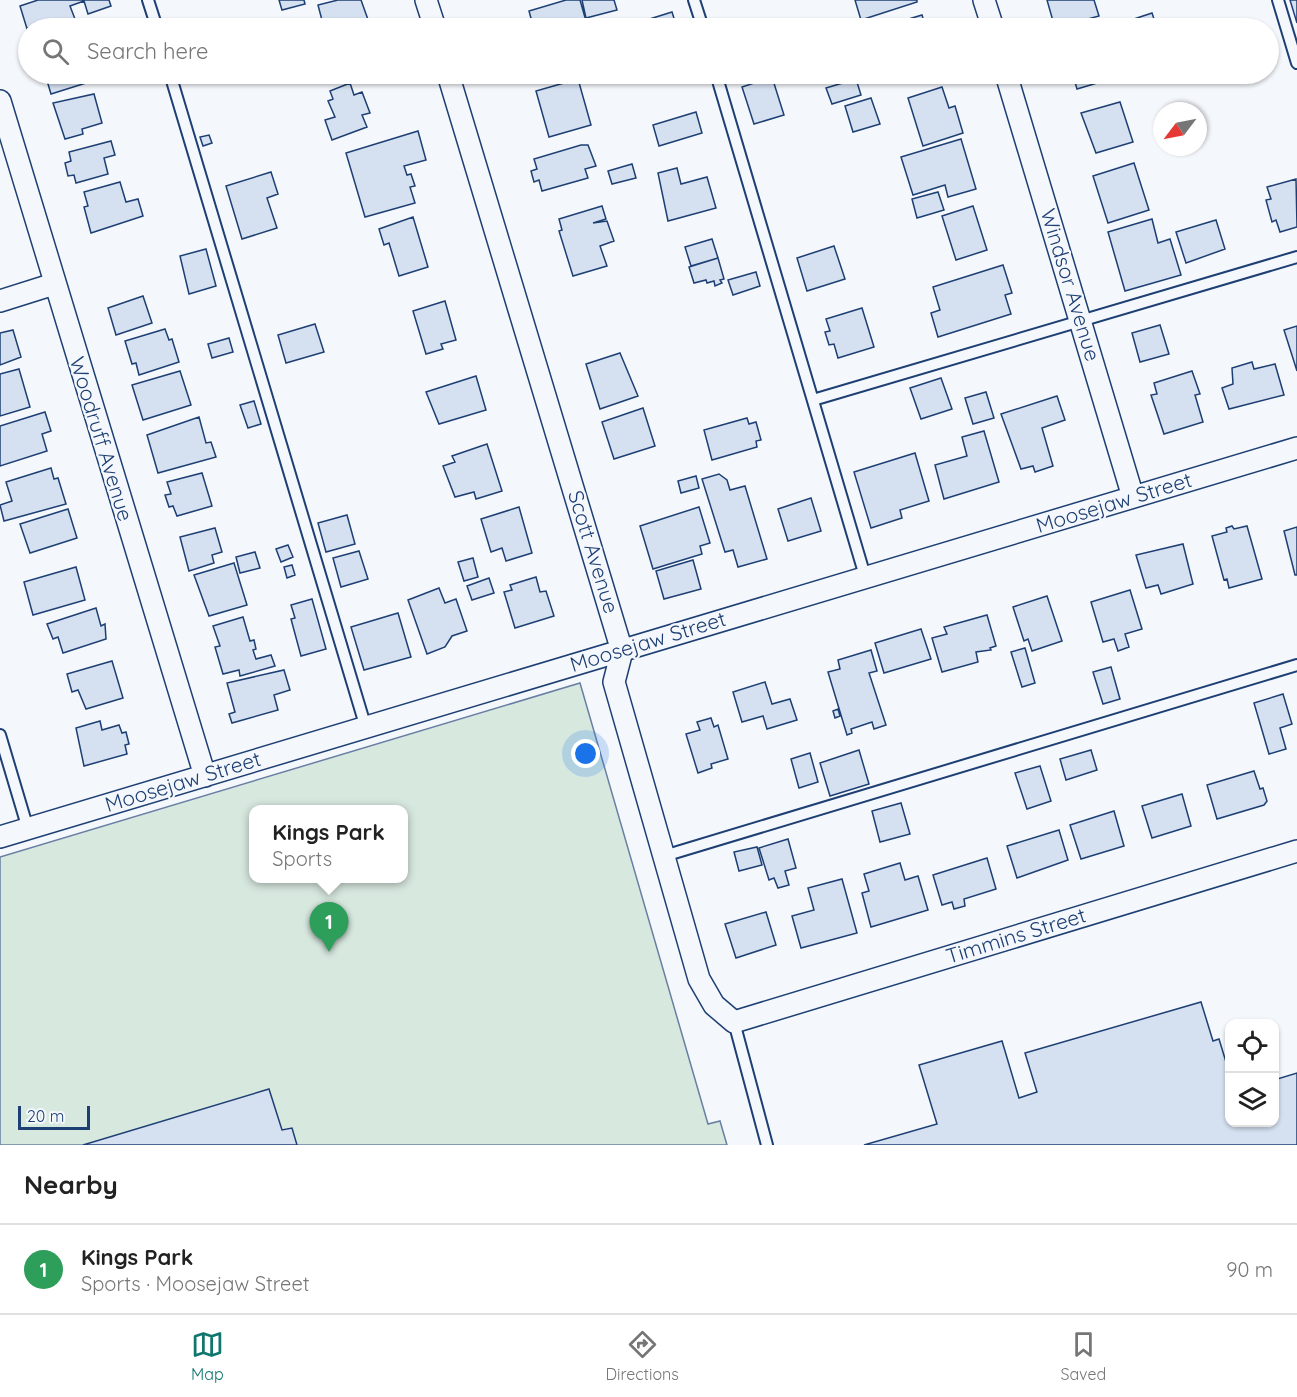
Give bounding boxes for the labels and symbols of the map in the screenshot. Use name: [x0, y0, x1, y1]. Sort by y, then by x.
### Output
north arrow: [1153, 102, 1207, 156]
street label: Windsor Avenue: [1035, 205, 1106, 364]
street label: Woodruff Avenue: [65, 353, 139, 524]
street label: Moosejaw Street: [1033, 466, 1195, 538]
street label: Scott Avenue: [563, 487, 625, 616]
street label: Moosejaw Street: [567, 605, 729, 677]
your location: [571, 739, 600, 768]
street label: Moosejaw Street: [102, 745, 264, 817]
street label: Timmins Street: [943, 901, 1089, 969]
pin: 1: [310, 902, 348, 952]
scale bar: [18, 1103, 90, 1130]

